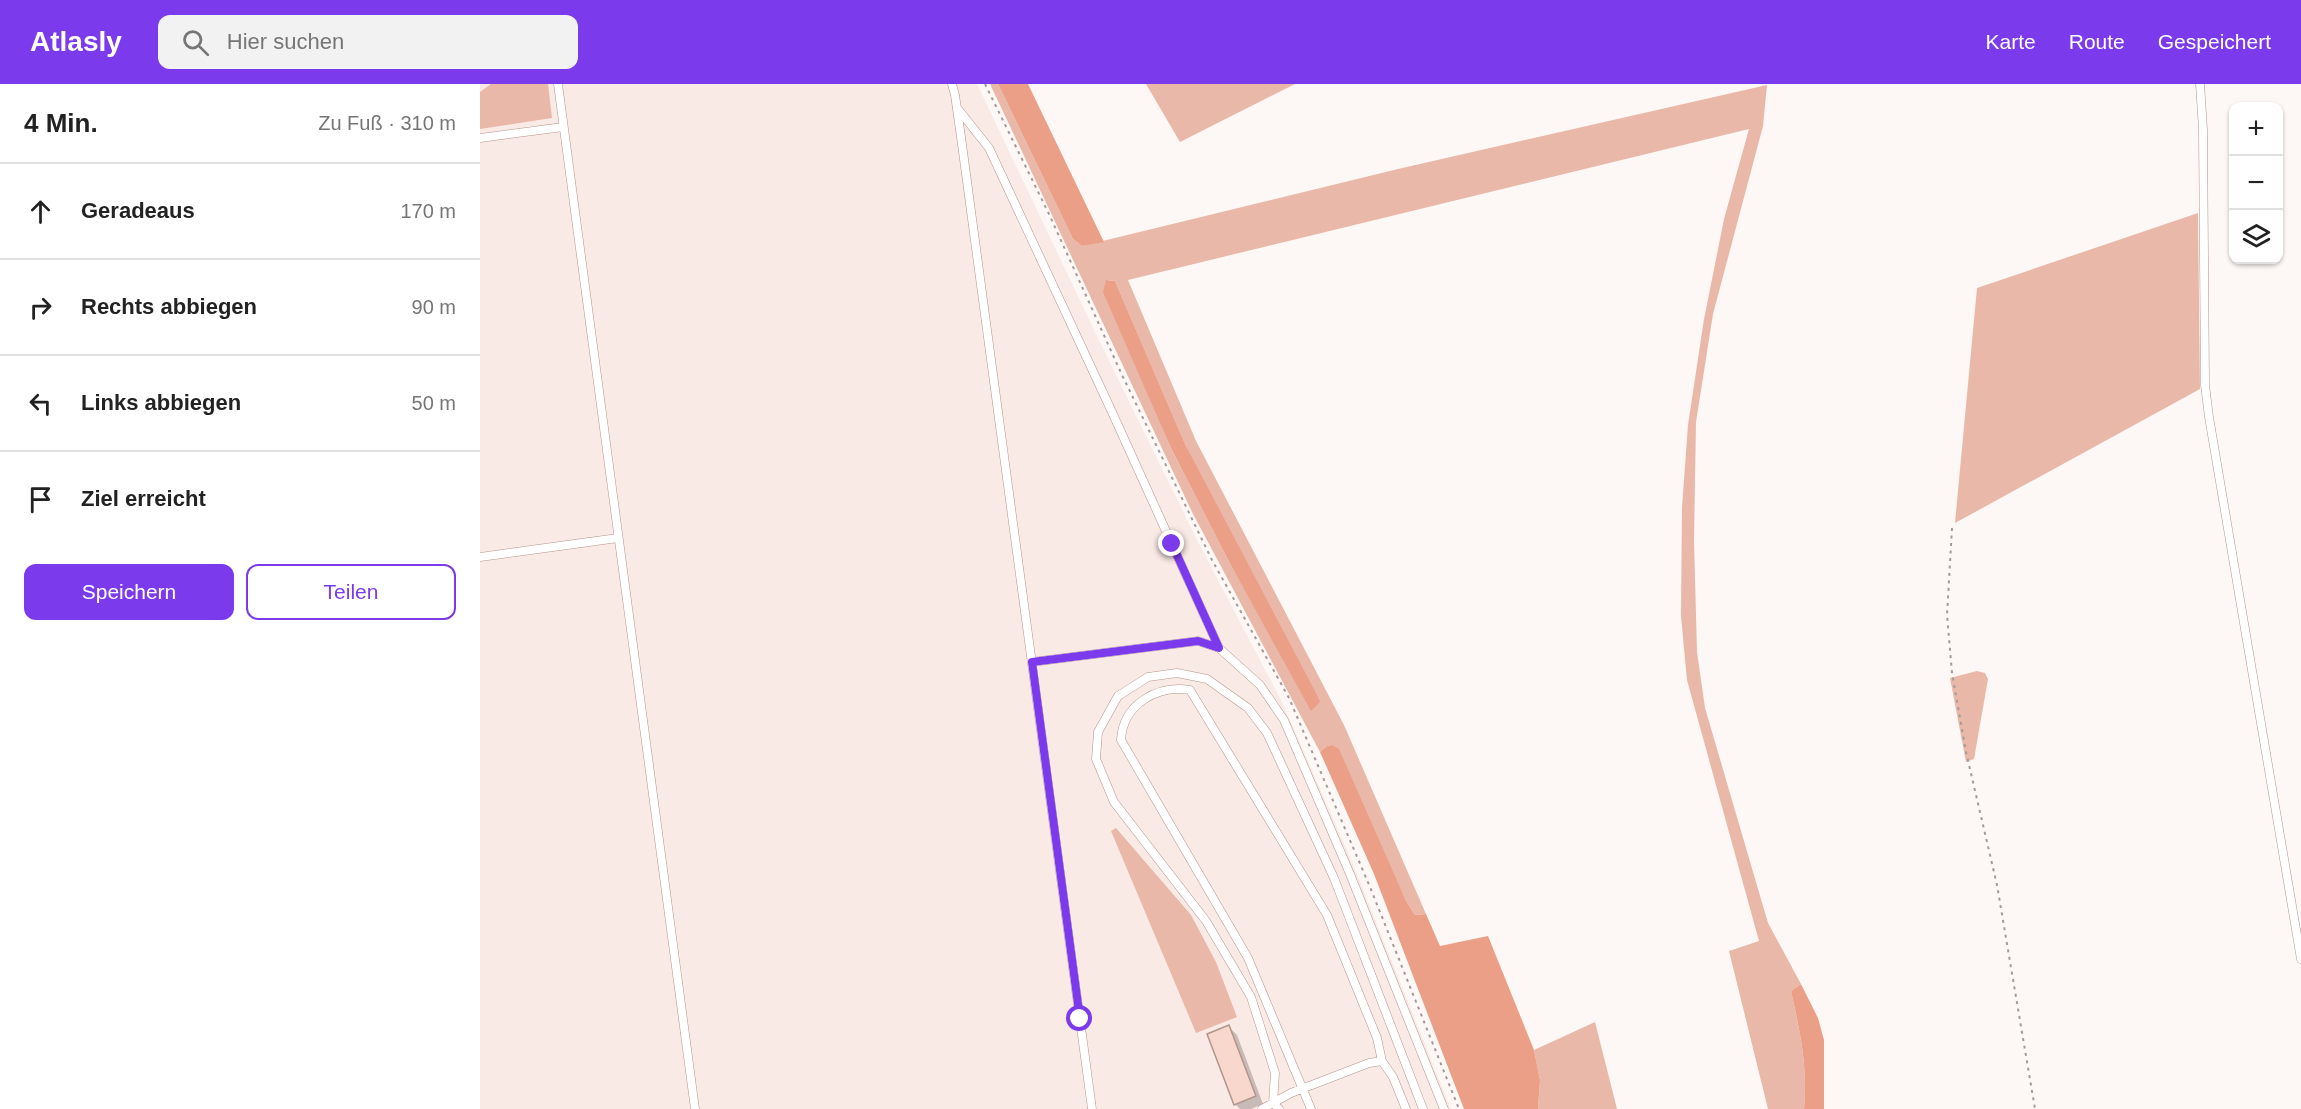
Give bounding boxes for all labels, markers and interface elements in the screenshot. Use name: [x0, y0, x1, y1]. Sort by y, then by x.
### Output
search box: [158, 15, 578, 69]
text: Atlasly: [30, 26, 122, 57]
icon: search: [179, 26, 212, 59]
text: Hier suchen: [227, 29, 344, 54]
text: Karte: [1986, 30, 2036, 53]
text: Route: [2069, 30, 2125, 53]
text: Gespeichert: [2158, 30, 2271, 53]
map controls: [2229, 102, 2283, 264]
button: +: [2229, 102, 2283, 156]
text: 4 Min.: [24, 108, 98, 138]
text: Zu Fuß · 310 m: [318, 112, 456, 134]
button: −: [2229, 156, 2283, 210]
icon: ahead: [24, 195, 57, 228]
text: Geradeaus: [81, 198, 195, 223]
text: 170 m: [400, 200, 456, 222]
button: layers: [2229, 210, 2283, 264]
icon: right: [24, 291, 57, 324]
text: Rechts abbiegen: [81, 294, 257, 319]
text: 90 m: [412, 296, 456, 318]
icon: left: [24, 387, 57, 420]
text: Links abbiegen: [81, 390, 241, 415]
text: 50 m: [412, 392, 456, 414]
icon: arrive: [24, 483, 57, 516]
text: Ziel erreicht: [81, 486, 206, 511]
route end: [1158, 530, 1184, 556]
button: Speichern: [24, 564, 234, 620]
button: Teilen: [246, 564, 456, 620]
route start: [1066, 1005, 1092, 1031]

